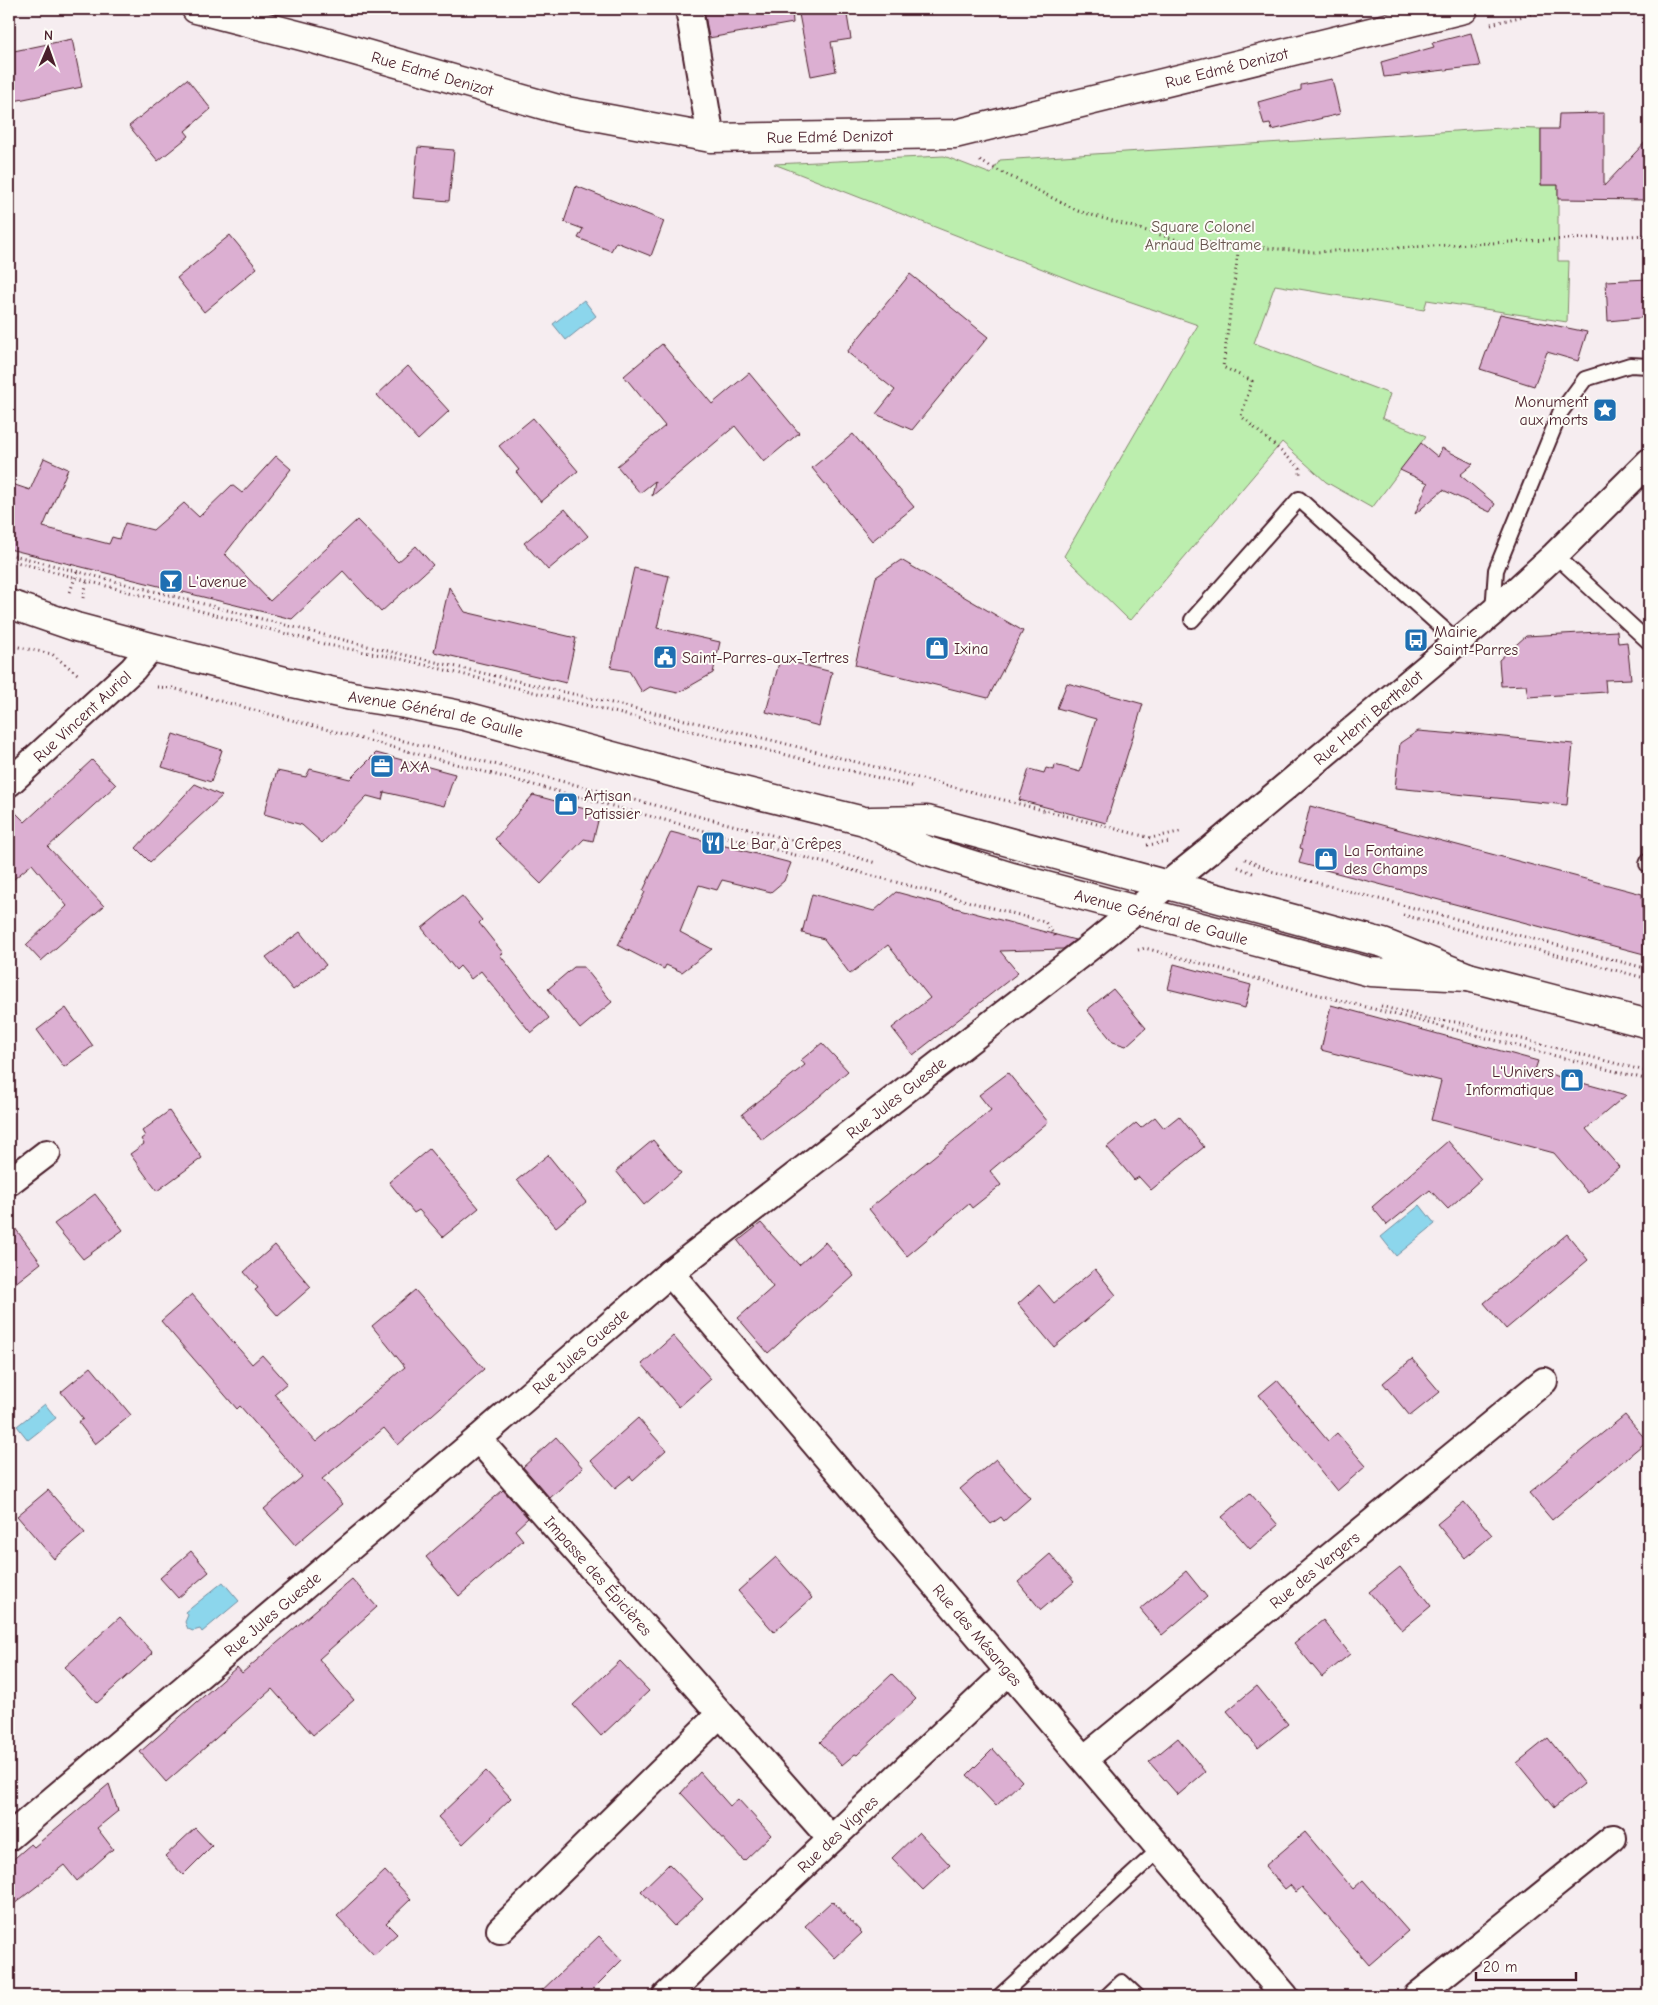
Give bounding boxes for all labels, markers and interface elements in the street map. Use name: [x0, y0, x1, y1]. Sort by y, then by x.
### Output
north arrow: [22, 22, 72, 72]
text: N: [44, 27, 53, 44]
street label: Rue Edmé Denizot: [1163, 44, 1291, 92]
street label: Rue Edmé Denizot: [369, 48, 496, 100]
street label: Rue Edmé Denizot: [767, 127, 893, 147]
park label: Square Colonel Arnaud Beltrame: [1145, 218, 1261, 254]
place label: Monument aux morts: [1514, 393, 1588, 429]
place icon: Monument aux morts: [1592, 397, 1618, 423]
bar icon: L'avenue: [158, 568, 184, 594]
place label: L'avenue: [188, 573, 247, 591]
place label: Mairie Saint-Parres: [1434, 623, 1519, 659]
bus stop icon: Mairie Saint-Parres: [1403, 627, 1429, 653]
shop icon: Ixina: [924, 635, 950, 661]
place label: Ixina: [954, 640, 989, 658]
public building icon: Saint-Parres-aux-Tertres: [652, 644, 678, 670]
place label: Saint-Parres-aux-Tertres: [682, 649, 849, 667]
street label: Rue Vincent Auriol: [30, 667, 135, 766]
street label: Rue Henri Berthelot: [1310, 667, 1427, 769]
street label: Avenue Général de Gaulle: [347, 688, 525, 741]
office icon: AXA: [369, 753, 395, 779]
place label: AXA: [400, 758, 430, 776]
place label: Artisan Patissier: [584, 787, 641, 823]
shop icon: Artisan Patissier: [553, 791, 579, 817]
restaurant icon: Le Bar à Crêpes: [700, 830, 726, 856]
place label: Le Bar à Crêpes: [730, 835, 842, 853]
place label: La Fontaine des Champs: [1344, 842, 1428, 878]
shop icon: La Fontaine des Champs: [1313, 846, 1339, 872]
street label: Avenue Général de Gaulle: [1073, 886, 1250, 949]
street label: Rue Jules Guesde: [843, 1054, 950, 1143]
place label: L'Univers Informatique: [1466, 1063, 1554, 1099]
shop icon: L'Univers Informatique: [1559, 1067, 1585, 1093]
street label: Rue Jules Guesde: [529, 1305, 632, 1398]
street label: Impasse des Épicières: [540, 1513, 655, 1640]
street label: Rue des Vergers: [1266, 1528, 1364, 1613]
street label: Rue Jules Guesde: [221, 1569, 325, 1661]
street label: Rue des Mésanges: [929, 1581, 1026, 1690]
street label: Rue des Vignes: [794, 1792, 882, 1877]
scale bar: [1476, 1950, 1576, 1982]
text: 20 m: [1483, 1958, 1517, 1976]

